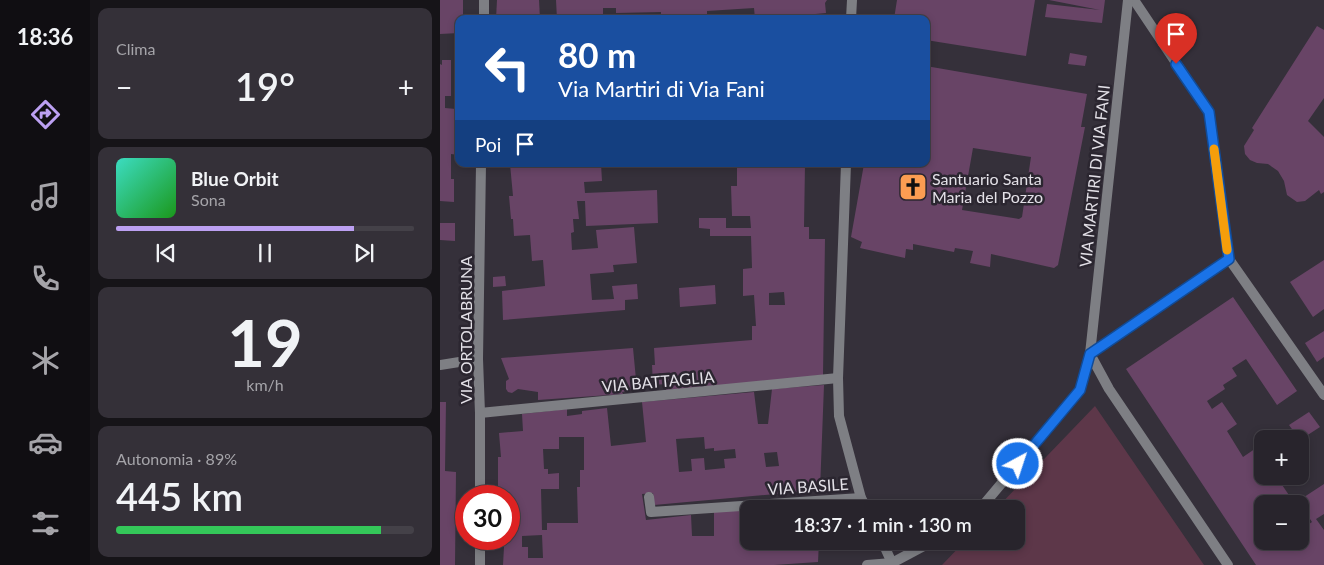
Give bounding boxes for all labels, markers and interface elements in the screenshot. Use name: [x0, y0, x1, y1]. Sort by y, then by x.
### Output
pin: [1155, 13, 1197, 64]
icon: arrive: [1162, 20, 1190, 48]
text: 18:36: [17, 23, 73, 50]
text: 80 m: [558, 33, 636, 75]
icon: left: [475, 35, 540, 100]
text: Clima: [116, 39, 155, 58]
text: 19°: [235, 63, 295, 109]
text: −: [116, 70, 132, 104]
text: +: [398, 70, 414, 104]
text: Via Martiri di Via Fani: [558, 75, 765, 102]
street label: VIA MARTIRI DI VIA FANI: [1075, 84, 1113, 268]
icon: directions: [28, 97, 63, 132]
icon: arrive: [511, 130, 539, 158]
text: Poi: [475, 133, 501, 156]
text: Blue Orbit: [191, 167, 279, 190]
place label: Santuario Santa Maria del Pozzo: [932, 169, 1043, 206]
church icon: Santuario Santa Maria del Pozzo: [898, 172, 928, 202]
icon: music: [28, 179, 63, 214]
text: Sona: [191, 190, 226, 209]
icon: previous: [152, 239, 180, 267]
icon: pause: [251, 239, 279, 267]
icon: next: [350, 239, 378, 267]
street label: VIA ORTOLABRUNA: [456, 256, 475, 404]
icon: phone: [28, 261, 63, 296]
text: 19: [227, 303, 303, 381]
icon: climate: [28, 343, 63, 378]
street label: VIA BATTAGLIA: [601, 367, 715, 395]
text: km/h: [246, 375, 284, 394]
icon: car: [28, 425, 63, 460]
map controls: [1254, 430, 1309, 550]
button: +: [1254, 430, 1309, 485]
position arrow: [991, 437, 1043, 489]
text: Autonomia · 89%: [116, 449, 237, 468]
text: 445 km: [116, 473, 243, 519]
street label: VIA BASILE: [767, 474, 849, 498]
speed limit sign: 30: [455, 485, 520, 550]
button: −: [1254, 495, 1309, 550]
icon: filters: [28, 506, 63, 541]
text: 18:37 · 1 min · 130 m: [793, 513, 972, 536]

